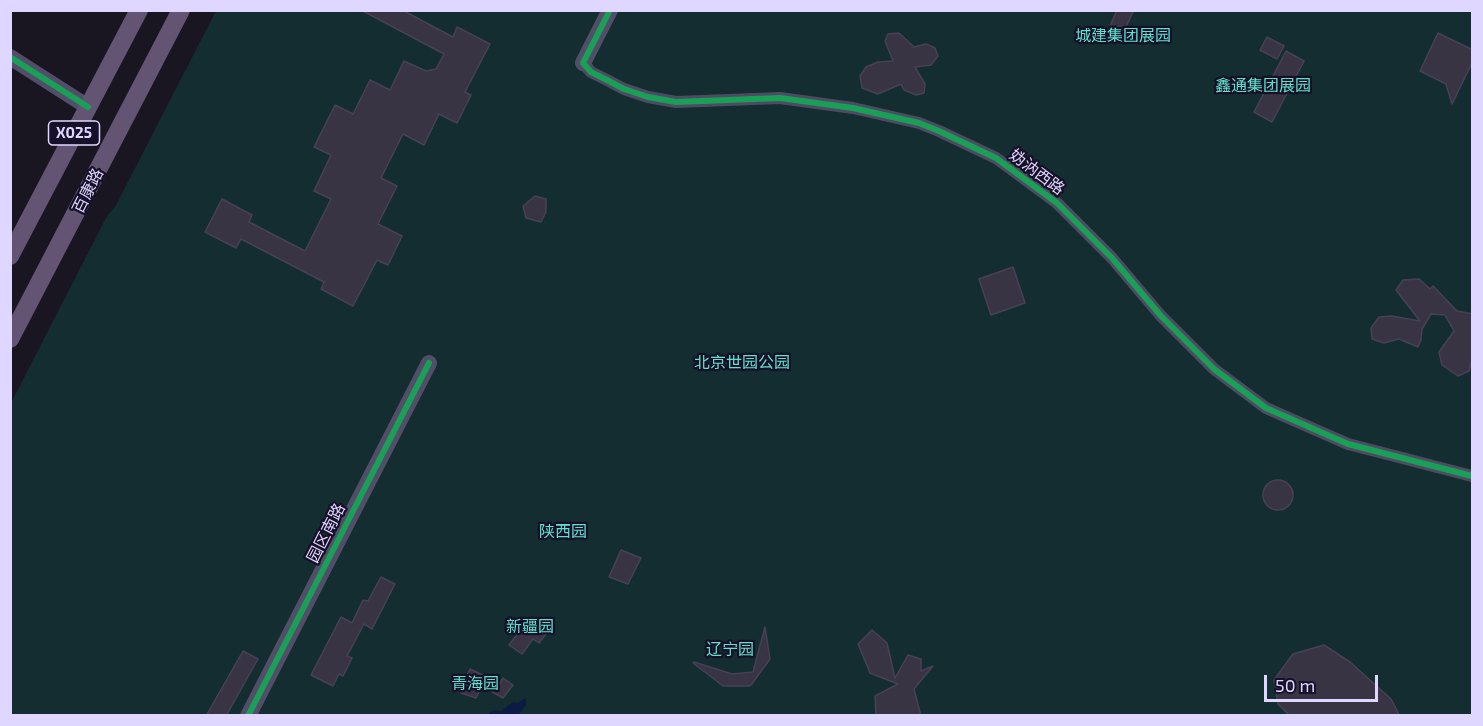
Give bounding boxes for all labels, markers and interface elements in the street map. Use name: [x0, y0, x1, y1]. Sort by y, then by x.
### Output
park label: 城建集团展园: [1075, 26, 1171, 46]
park label: 鑫通集团展园: [1215, 76, 1311, 96]
road number: X025: [48, 121, 100, 145]
street label: 妫汭西路: [1006, 145, 1068, 199]
street label: 百康路: [69, 165, 107, 217]
park label: 北京世园公园: [694, 353, 790, 373]
street label: 园区南路: [303, 500, 349, 566]
park label: 陕西园: [539, 522, 587, 542]
park label: 新疆园: [506, 617, 554, 637]
park label: 辽宁园: [706, 640, 754, 660]
scale bar: [1267, 663, 1381, 701]
park label: 青海园: [451, 674, 499, 694]
text: 50 m: [1275, 674, 1315, 696]

